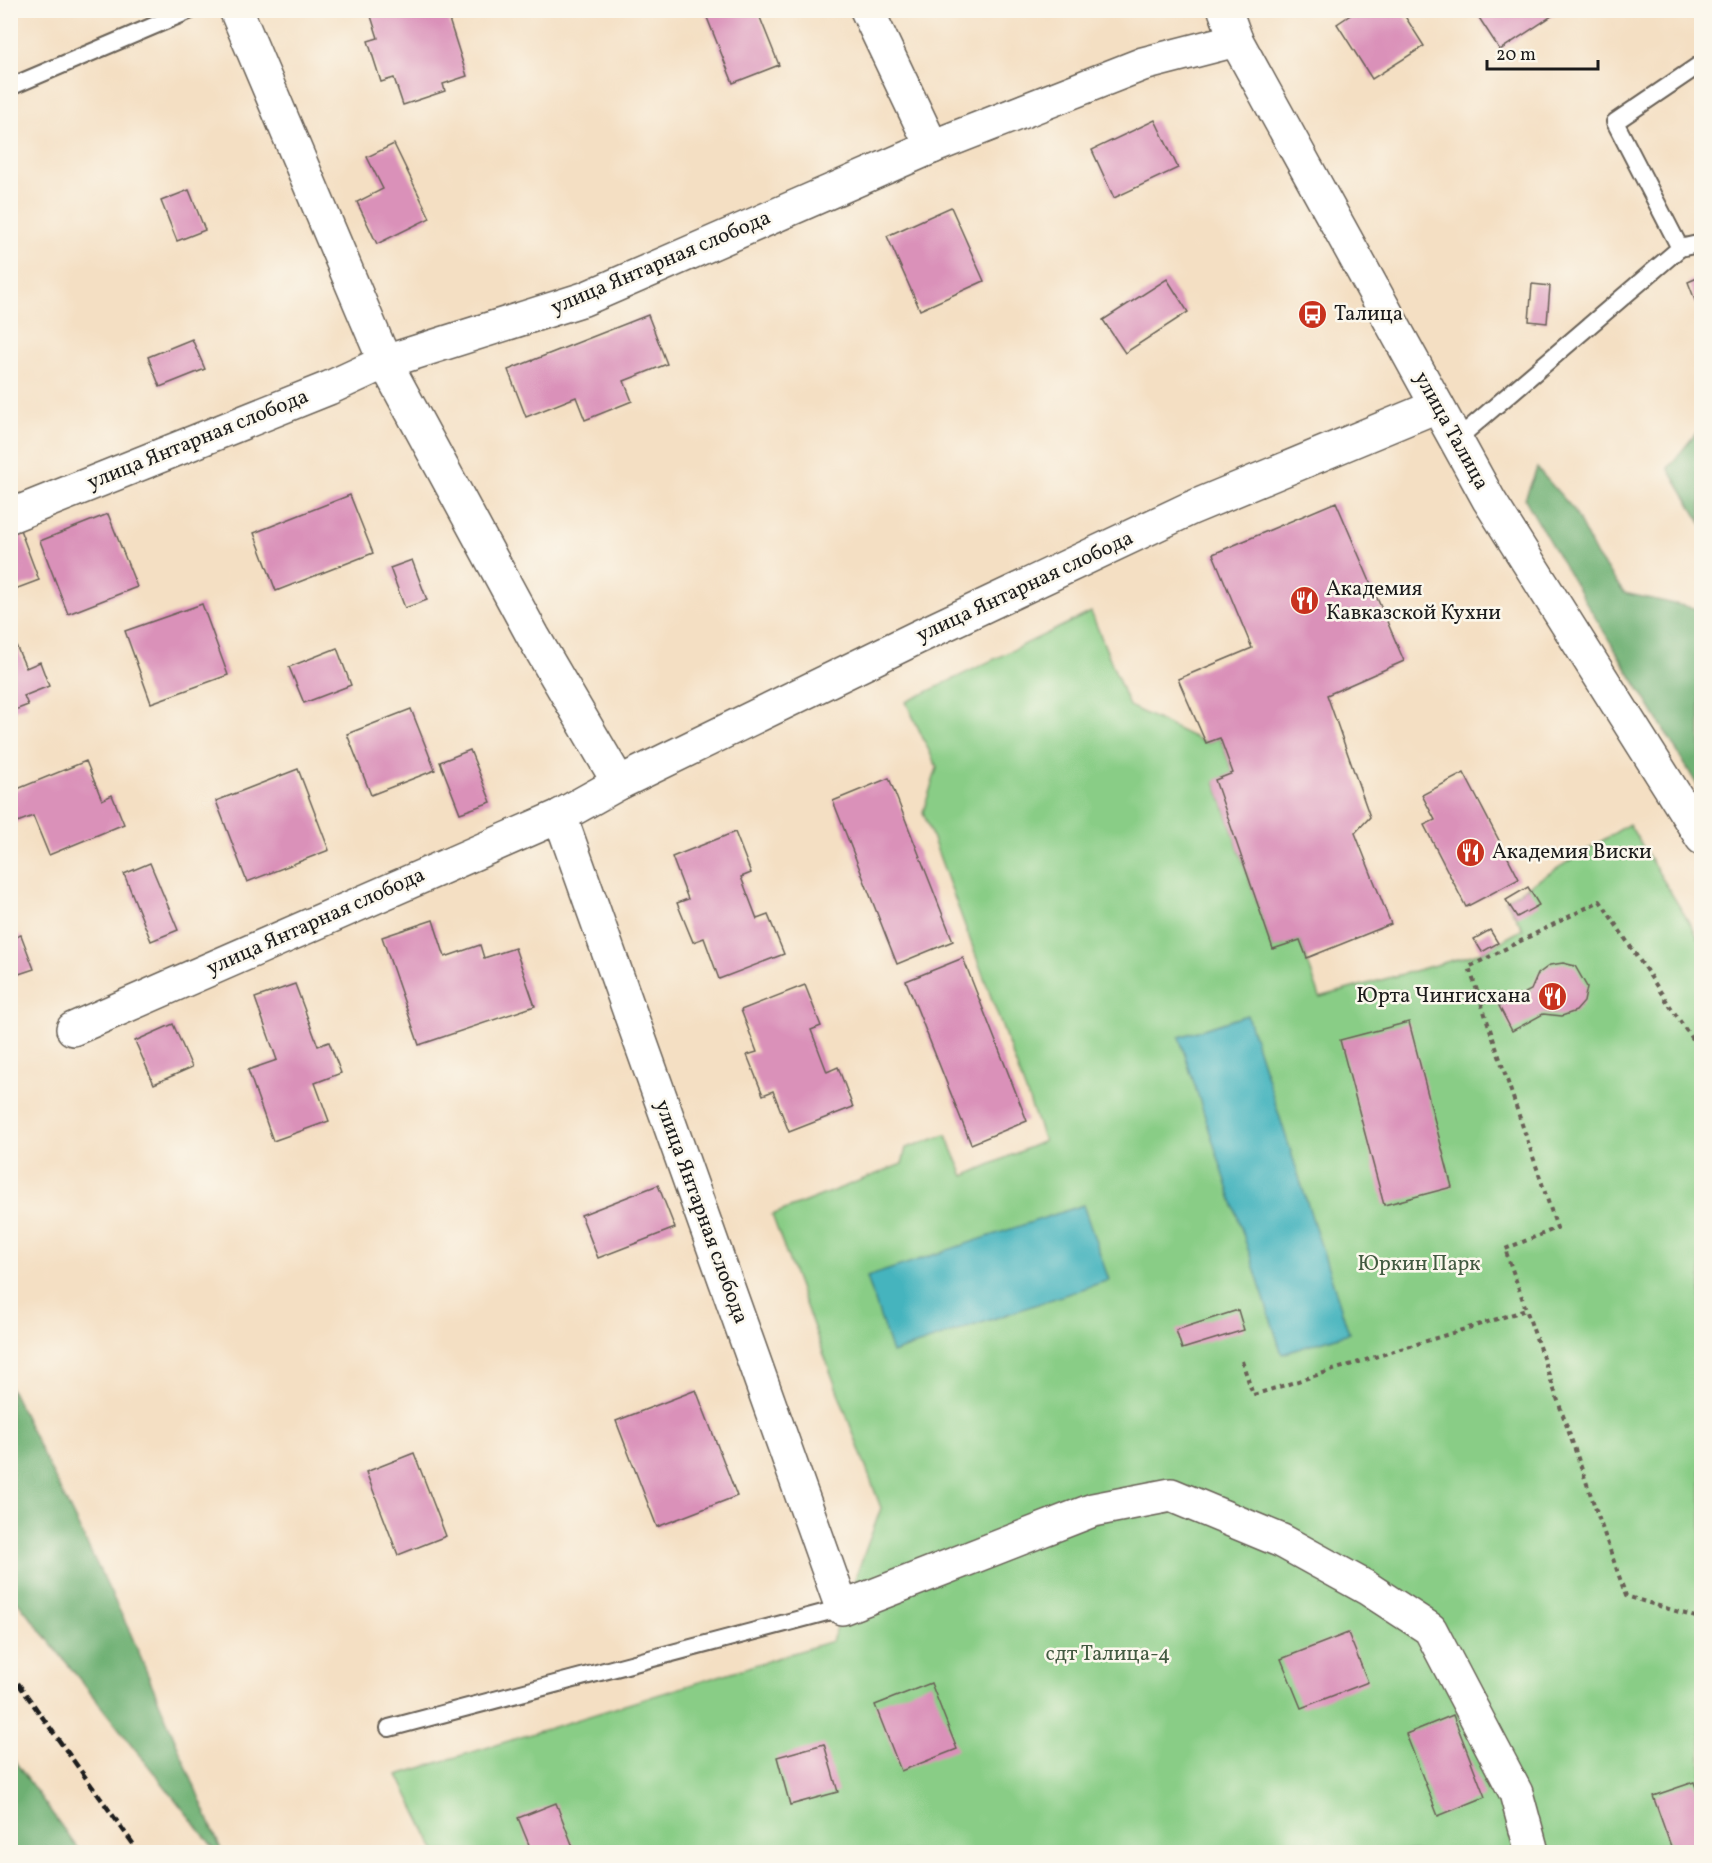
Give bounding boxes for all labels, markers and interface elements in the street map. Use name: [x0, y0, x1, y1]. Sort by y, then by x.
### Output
scale bar: [1487, 33, 1598, 71]
text: 20 m: [1496, 43, 1536, 68]
street label: улица Янтарная слобода: [547, 203, 775, 323]
bus stop icon: Талица: [1297, 298, 1329, 330]
place label: Талица: [1334, 300, 1403, 329]
street label: улица Талица: [1407, 367, 1495, 495]
street label: улица Янтарная слобода: [83, 382, 313, 498]
street label: улица Янтарная слобода: [912, 524, 1138, 650]
place label: Академия Кавказской Кухни: [1326, 575, 1501, 628]
restaurant icon: Академия Кавказской Кухни: [1289, 585, 1321, 617]
restaurant icon: Академия Виски: [1455, 836, 1487, 868]
place label: Академия Виски: [1492, 838, 1652, 867]
street label: улица Янтарная слобода: [202, 861, 430, 983]
restaurant icon: Юрта Чингисхана: [1536, 980, 1568, 1012]
place label: Юрта Чингисхана: [1356, 982, 1531, 1011]
street label: улица Янтарная слобода: [647, 1096, 755, 1328]
park label: Юркин Парк: [1358, 1250, 1480, 1279]
park label: сдт Талица-4: [1046, 1640, 1170, 1669]

